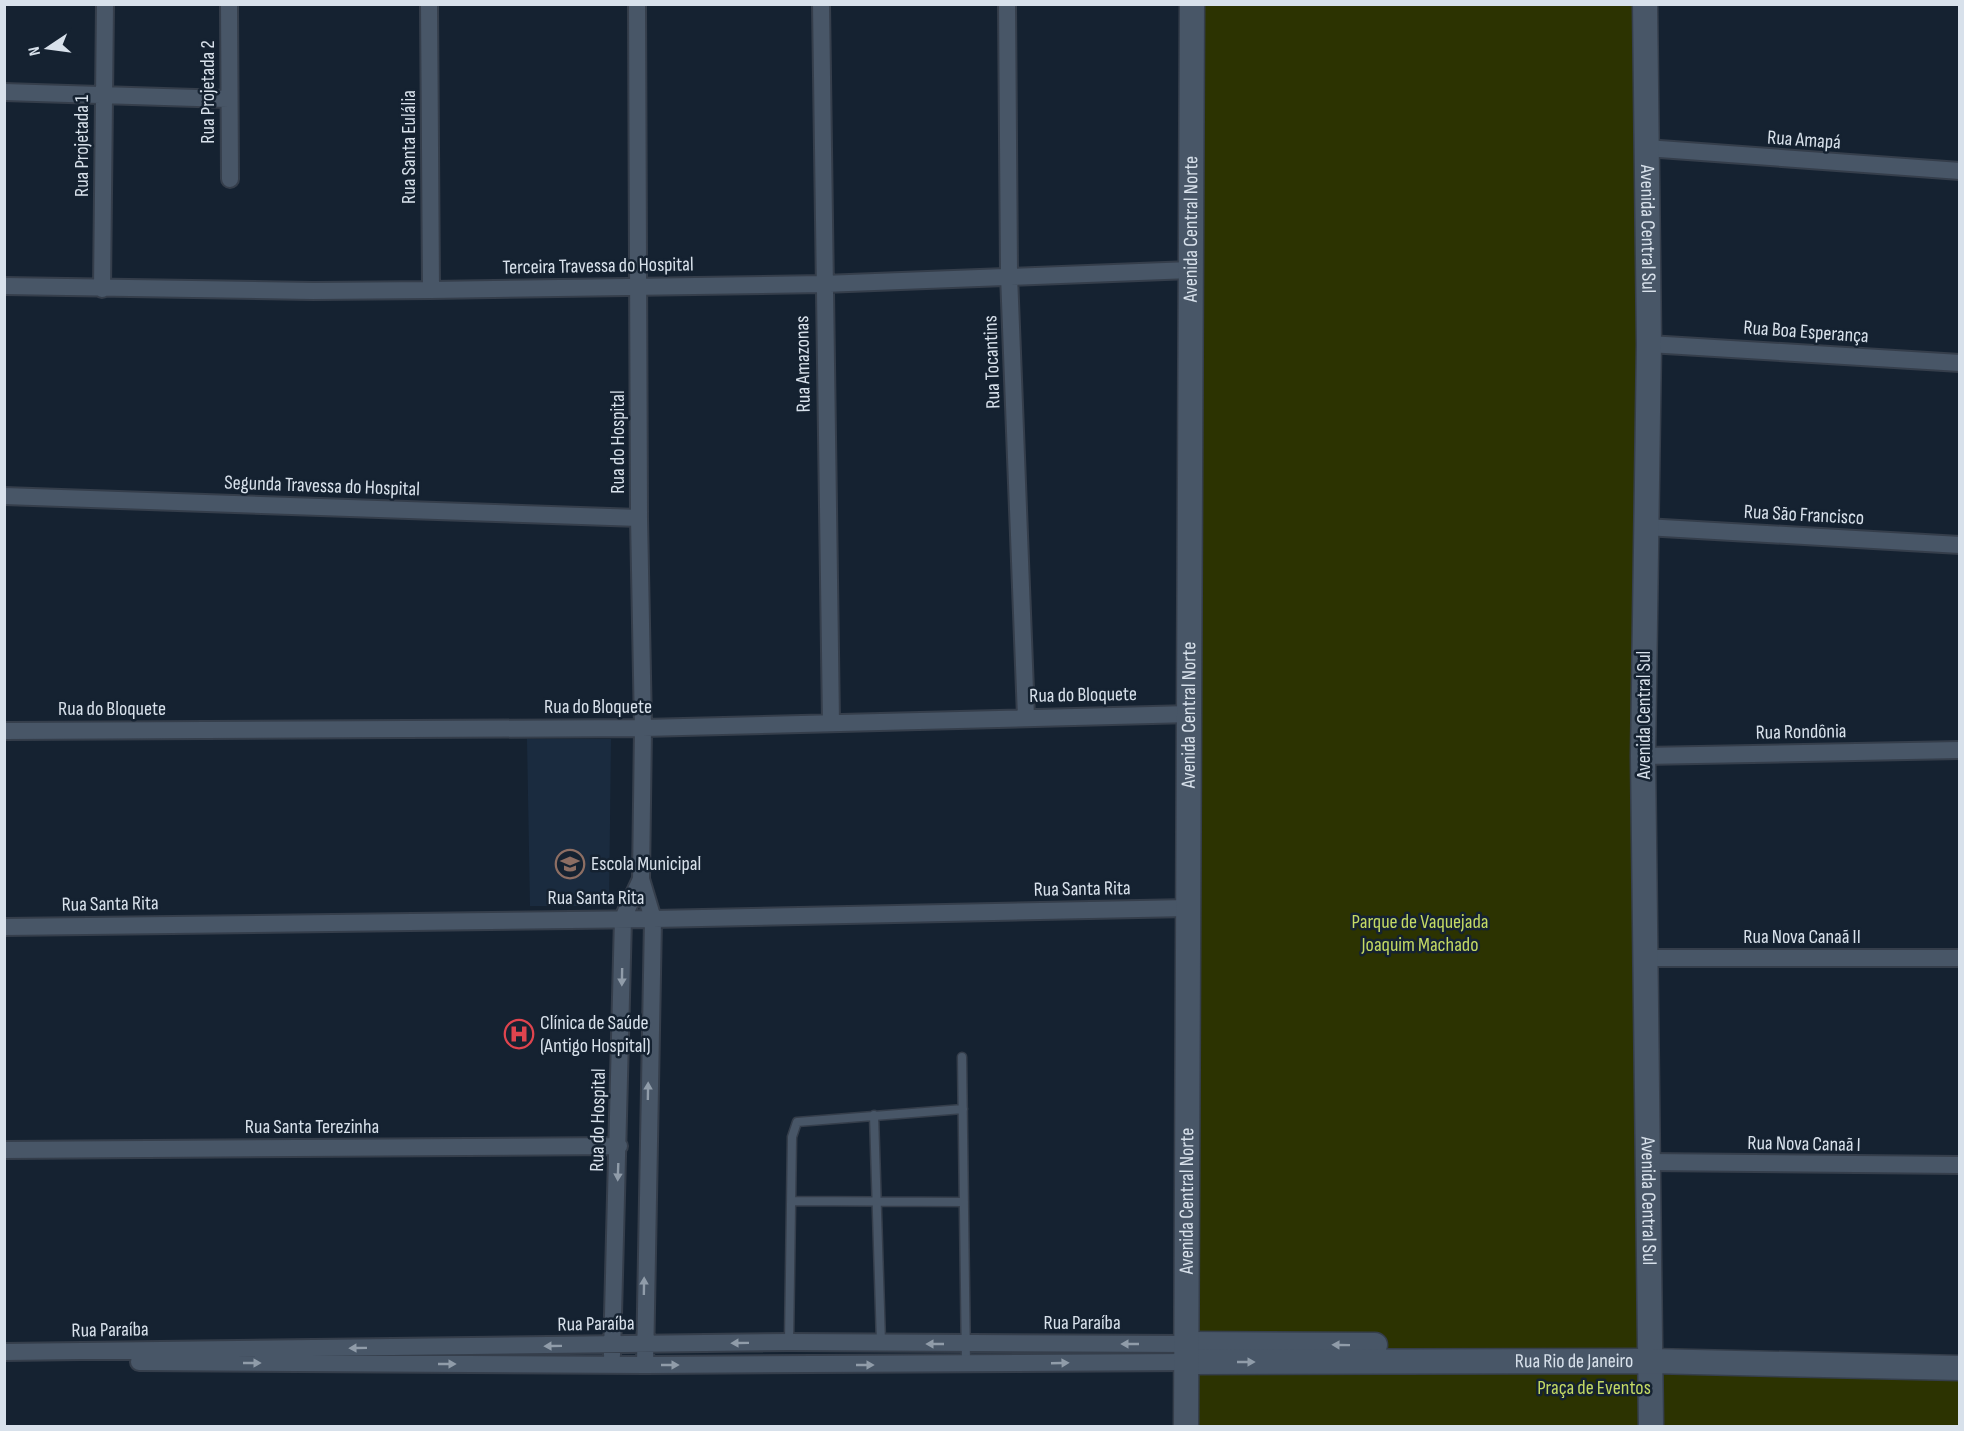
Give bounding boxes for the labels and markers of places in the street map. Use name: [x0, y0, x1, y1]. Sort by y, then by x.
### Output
school or university icon: Escola Municipal: [554, 848, 586, 880]
place label: Escola Municipal: [591, 852, 701, 876]
place label: Clínica de Saúde (Antigo Hospital): [540, 1011, 651, 1058]
hospital icon: Clínica de Saúde (Antigo Hospital): [503, 1018, 535, 1050]

